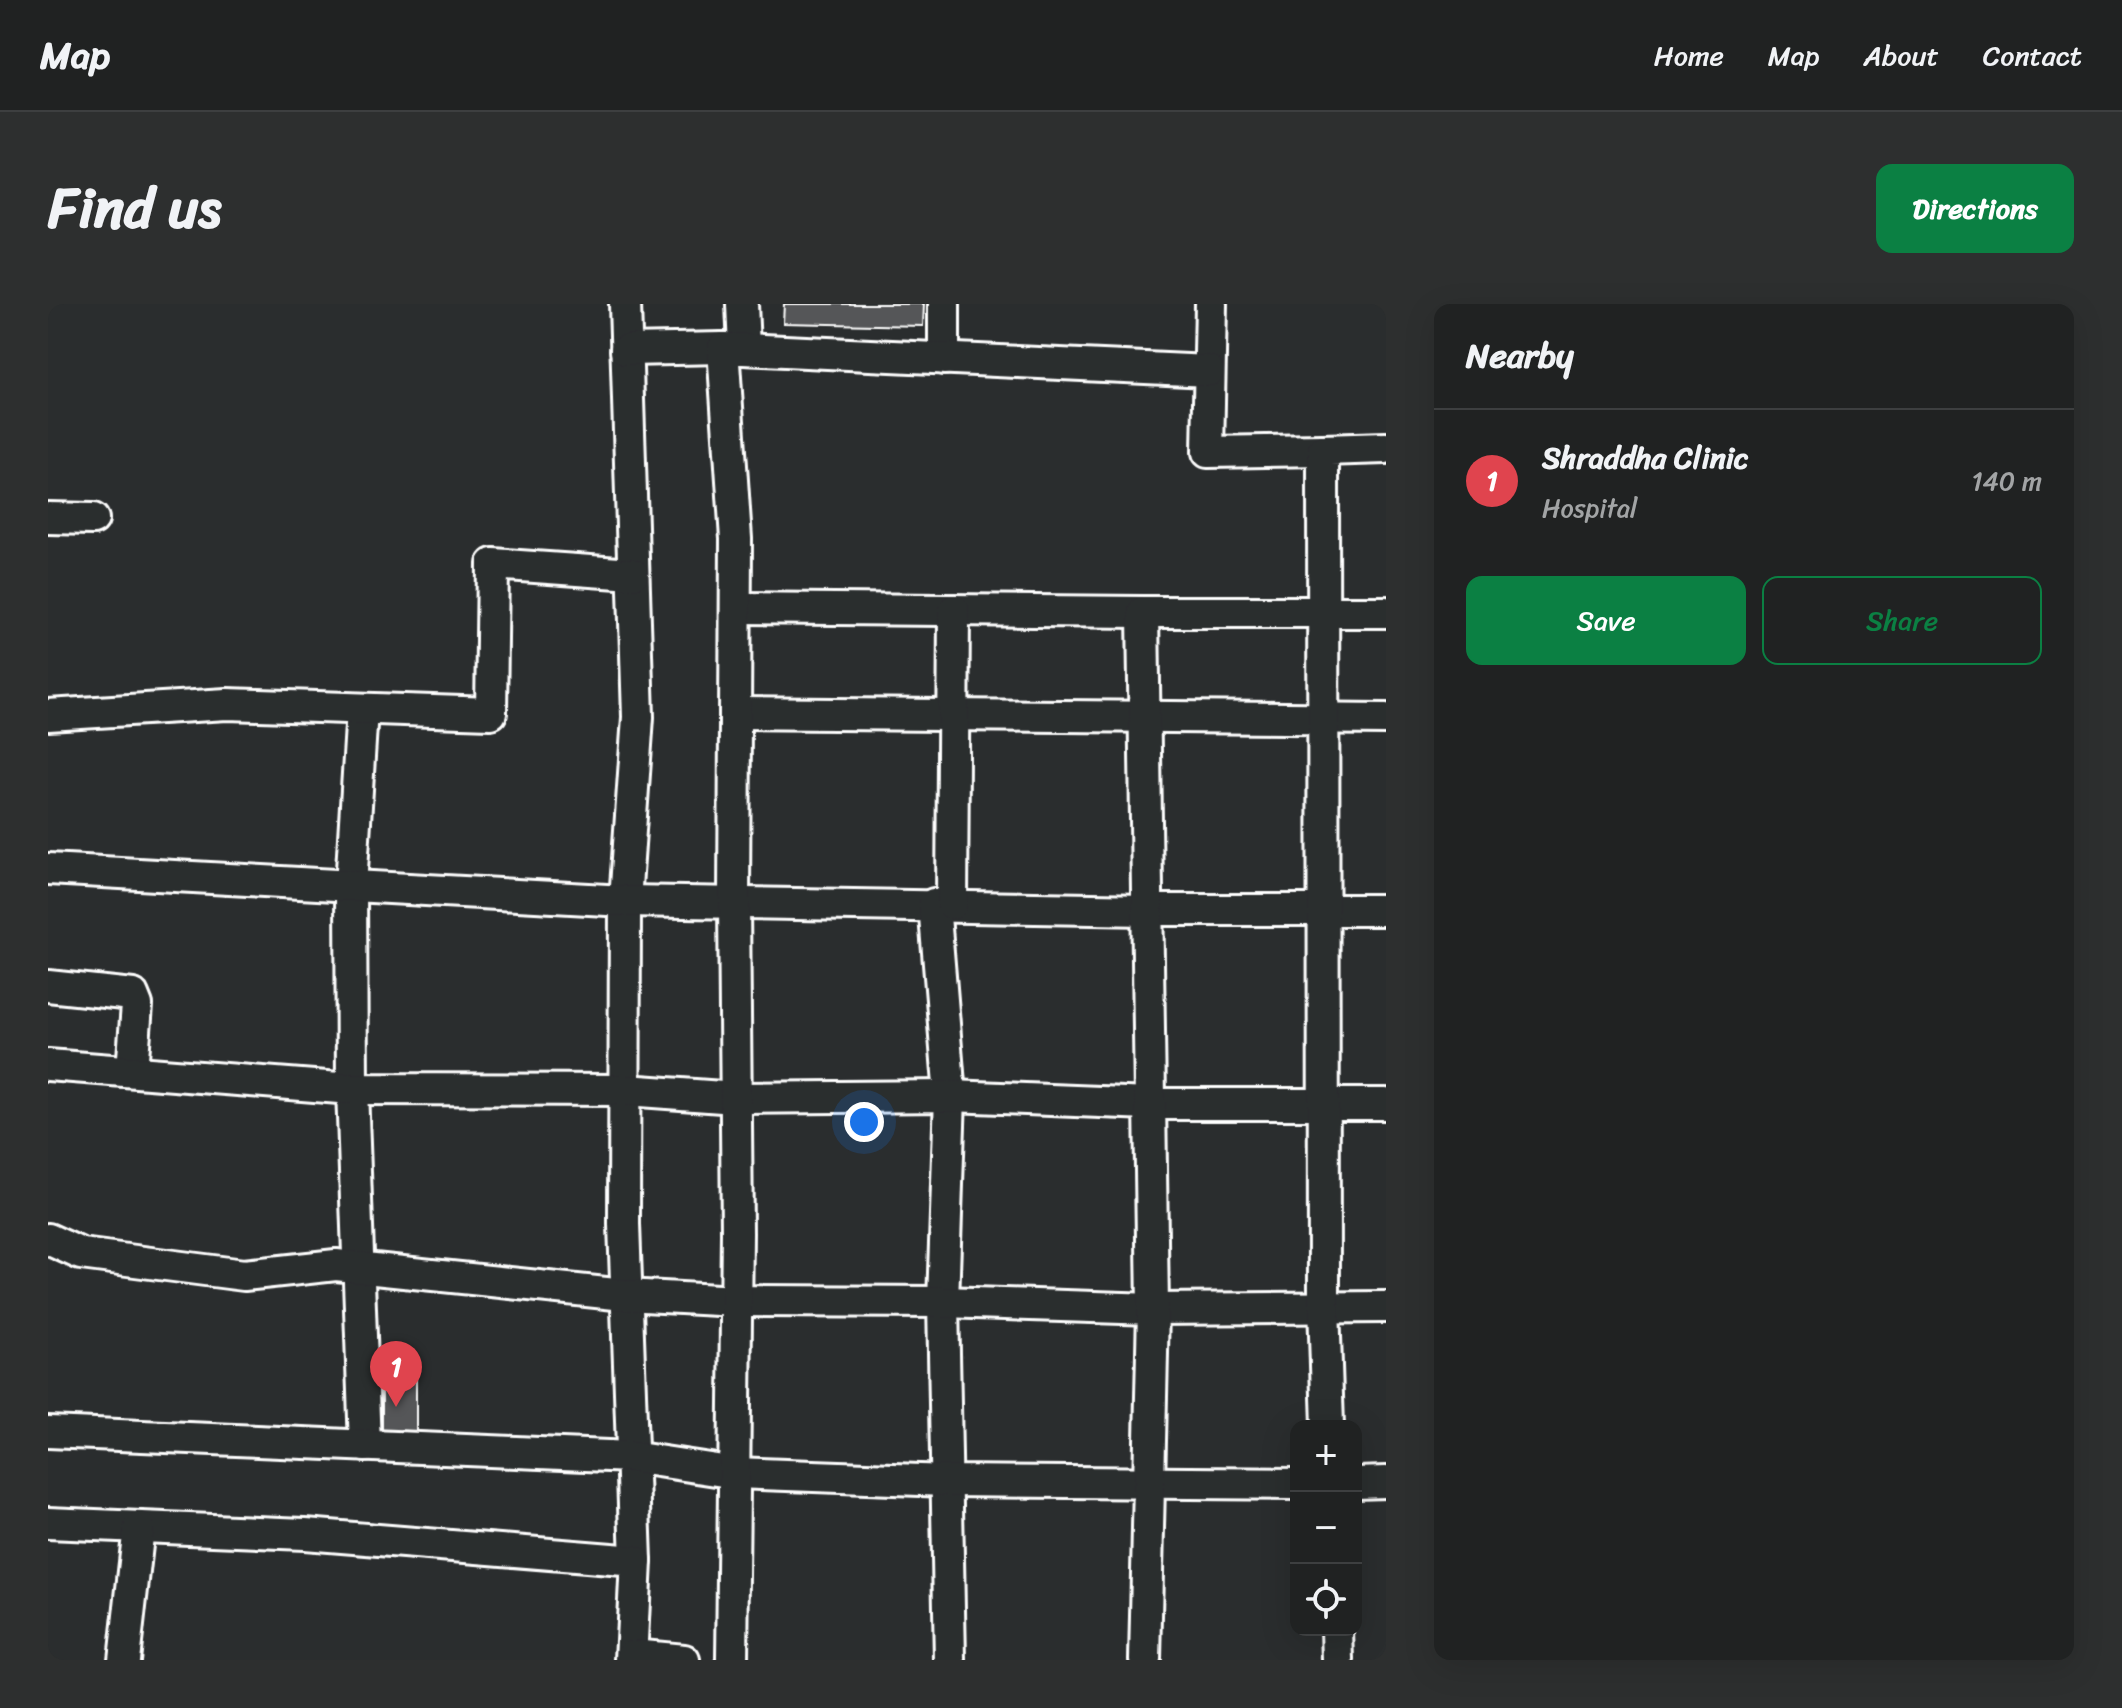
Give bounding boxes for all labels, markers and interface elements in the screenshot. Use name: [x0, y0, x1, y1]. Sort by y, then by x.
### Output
text: Map: [40, 22, 110, 89]
text: Home: [1654, 31, 1724, 80]
text: Map: [1768, 31, 1819, 80]
text: About: [1863, 31, 1939, 80]
text: Contact: [1983, 31, 2082, 80]
text: Find us: [48, 159, 221, 258]
button: Directions: [1876, 164, 2074, 253]
text: Nearby: [1466, 326, 1574, 386]
text: Shraddha Clinic: [1542, 431, 1749, 485]
text: 1: [1486, 458, 1498, 504]
text: 140 m: [1971, 458, 2042, 504]
text: Hospital: [1542, 485, 1637, 531]
button: Save: [1466, 576, 1746, 665]
button: Share: [1762, 576, 2042, 665]
your location: [844, 1102, 884, 1142]
pin: 1: [370, 1341, 422, 1407]
map controls: [1290, 1420, 1362, 1636]
button: +: [1290, 1420, 1362, 1492]
button: −: [1290, 1492, 1362, 1564]
button: locate: [1290, 1564, 1362, 1636]

